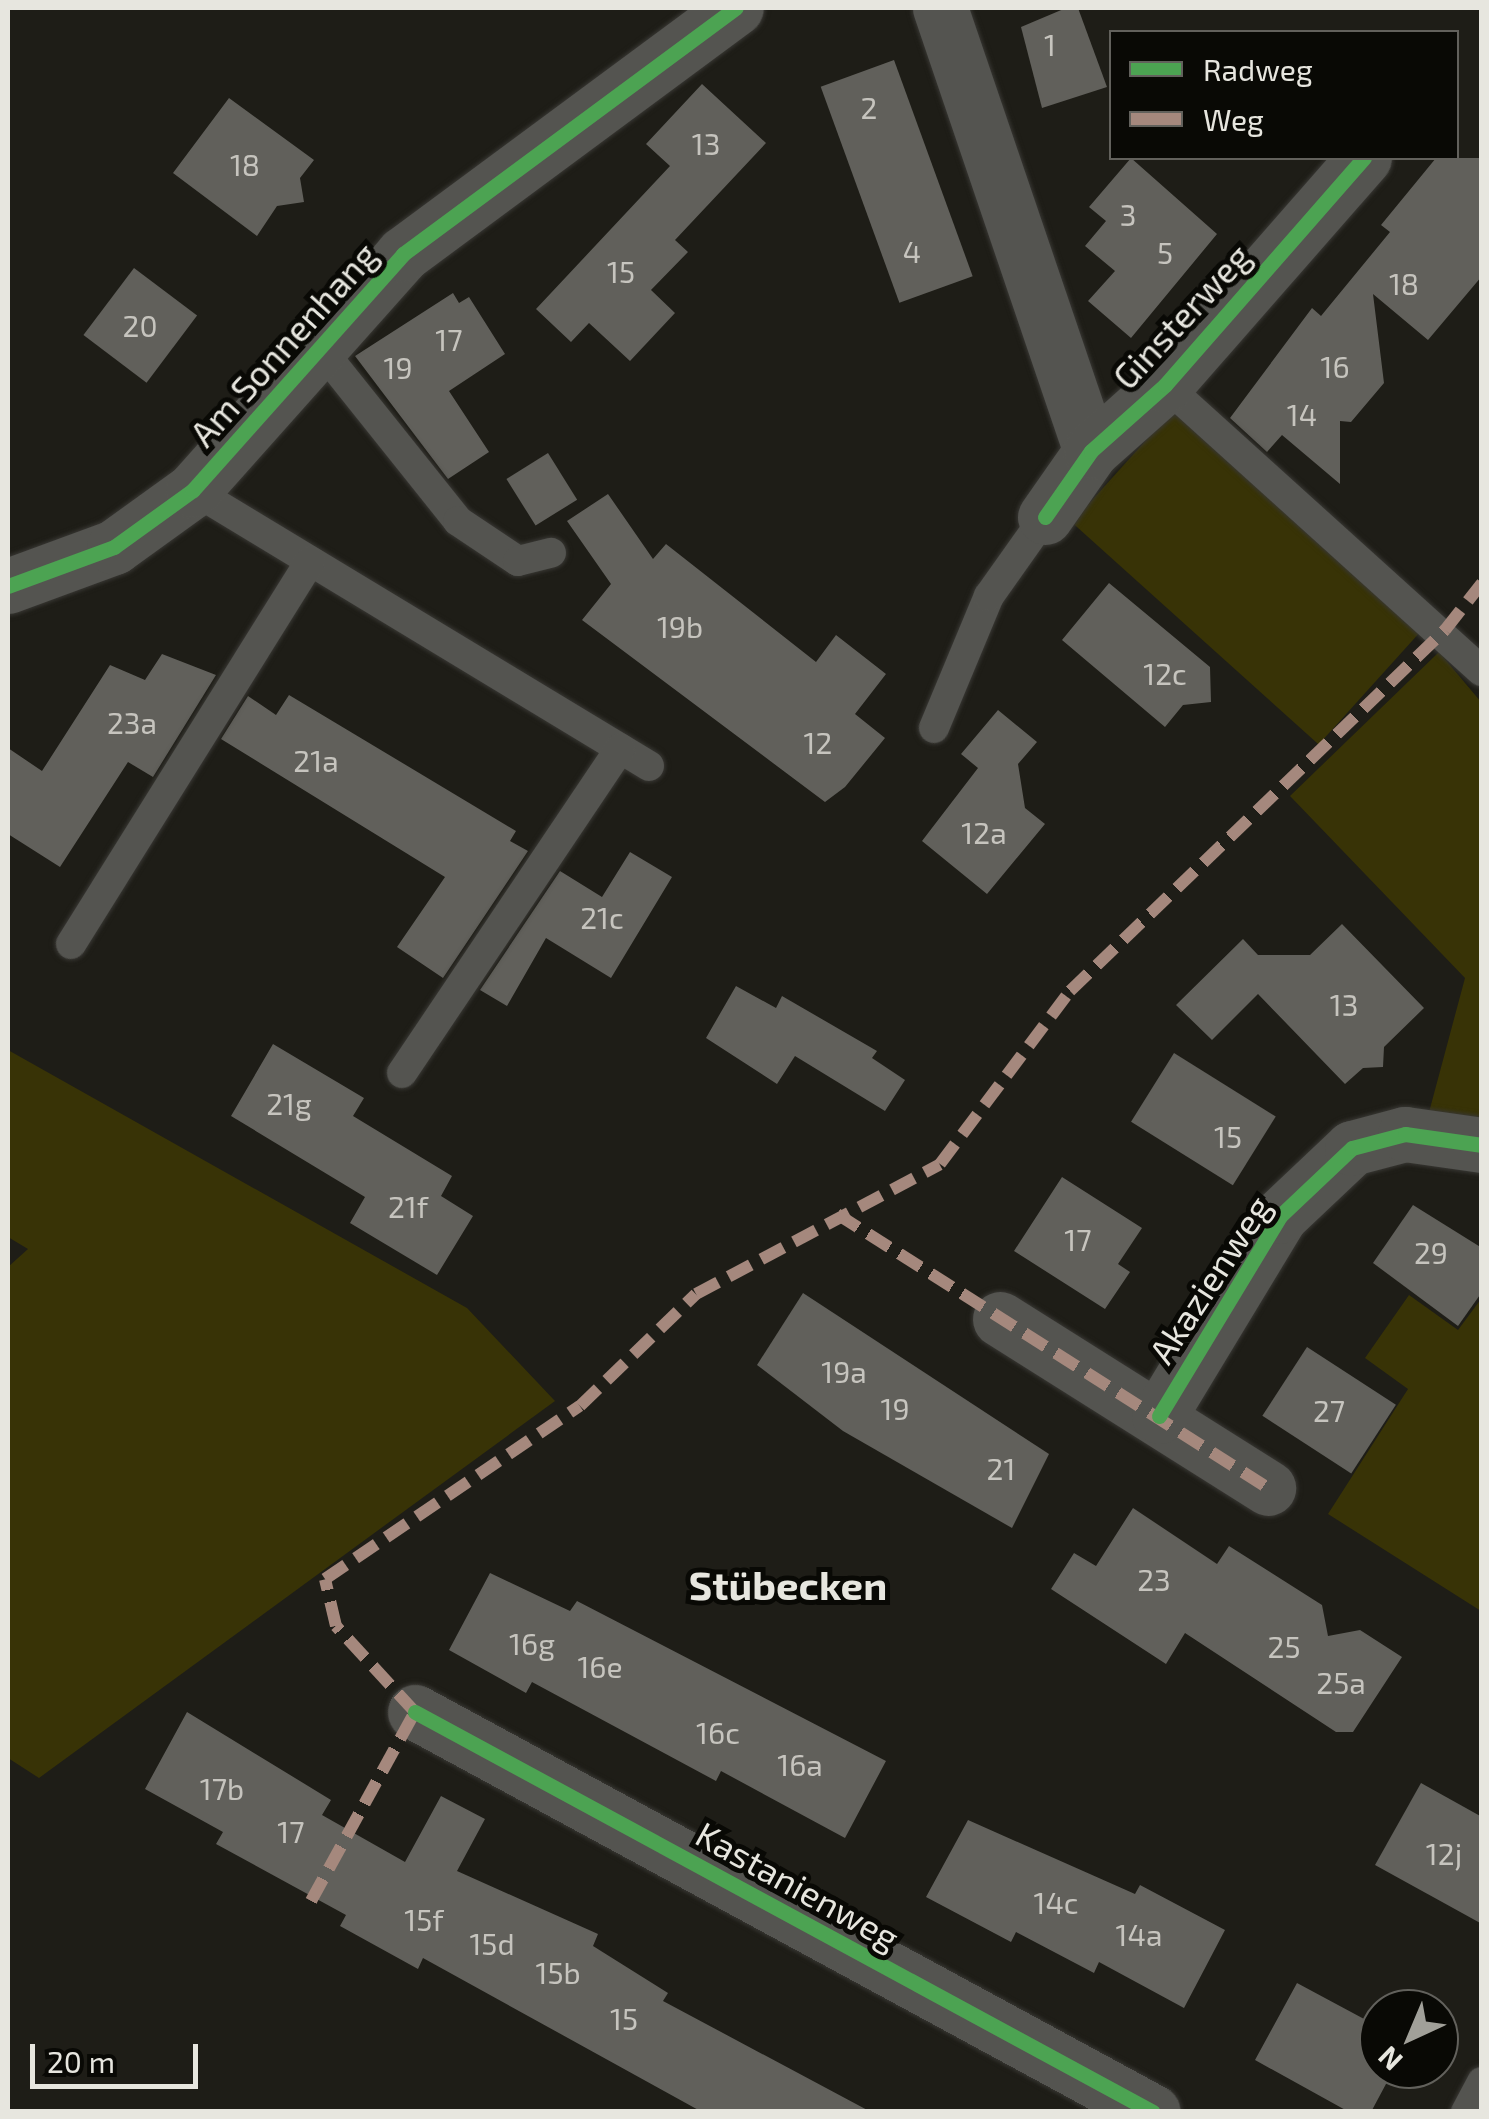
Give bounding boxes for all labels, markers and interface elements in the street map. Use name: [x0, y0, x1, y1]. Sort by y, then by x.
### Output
house number: 1: [1044, 26, 1056, 62]
legend: [1109, 30, 1459, 160]
text: Radweg: [1203, 51, 1313, 87]
house number: 2: [861, 89, 877, 125]
text: Weg: [1203, 101, 1264, 137]
house number: 13: [692, 125, 720, 161]
house number: 18: [230, 146, 260, 182]
house number: 3: [1120, 196, 1136, 232]
house number: 4: [903, 233, 921, 269]
street label: Am Sonnenhang: [181, 234, 385, 454]
house number: 5: [1157, 234, 1173, 270]
street label: Ginsterweg: [1104, 235, 1258, 397]
house number: 15: [607, 253, 635, 289]
house number: 18: [1389, 265, 1419, 301]
house number: 20: [123, 307, 157, 343]
house number: 17: [435, 321, 463, 357]
house number: 16: [1320, 348, 1350, 384]
house number: 19: [383, 349, 413, 385]
house number: 14: [1287, 396, 1317, 432]
house number: 19b: [657, 608, 703, 644]
house number: 12c: [1143, 655, 1187, 691]
house number: 23a: [107, 704, 157, 740]
house number: 12: [804, 724, 832, 760]
house number: 21a: [293, 742, 339, 778]
house number: 12a: [961, 814, 1007, 850]
house number: 21c: [580, 899, 624, 935]
house number: 13: [1330, 986, 1358, 1022]
house number: 21g: [266, 1085, 312, 1121]
house number: 15: [1214, 1118, 1242, 1154]
street label: Akazienweg: [1139, 1187, 1279, 1371]
house number: 21f: [388, 1188, 428, 1224]
house number: 17: [1064, 1221, 1092, 1257]
house number: 29: [1414, 1234, 1448, 1270]
house number: 19a: [821, 1353, 867, 1389]
house number: 19: [880, 1390, 910, 1426]
house number: 27: [1313, 1392, 1345, 1428]
house number: 21: [987, 1450, 1015, 1486]
district label: Stübecken: [689, 1560, 887, 1608]
house number: 23: [1137, 1561, 1171, 1597]
house number: 16g: [509, 1625, 555, 1661]
house number: 25: [1268, 1628, 1300, 1664]
house number: 16e: [577, 1648, 623, 1684]
house number: 25a: [1316, 1664, 1366, 1700]
house number: 16c: [696, 1714, 740, 1750]
house number: 16a: [777, 1746, 823, 1782]
house number: 17b: [200, 1770, 244, 1806]
street label: Kastanienweg: [689, 1812, 907, 1958]
house number: 17: [277, 1813, 305, 1849]
house number: 12j: [1426, 1835, 1462, 1871]
house number: 14c: [1033, 1884, 1079, 1920]
house number: 15f: [404, 1901, 444, 1937]
house number: 14a: [1116, 1916, 1162, 1952]
house number: 15d: [469, 1925, 515, 1961]
house number: 15b: [535, 1954, 581, 1990]
north arrow: [1359, 1989, 1459, 2089]
house number: 15: [610, 2000, 638, 2036]
scale bar: [35, 2024, 202, 2086]
text: N: [1370, 2040, 1409, 2078]
text: 20 m: [47, 2043, 115, 2079]

